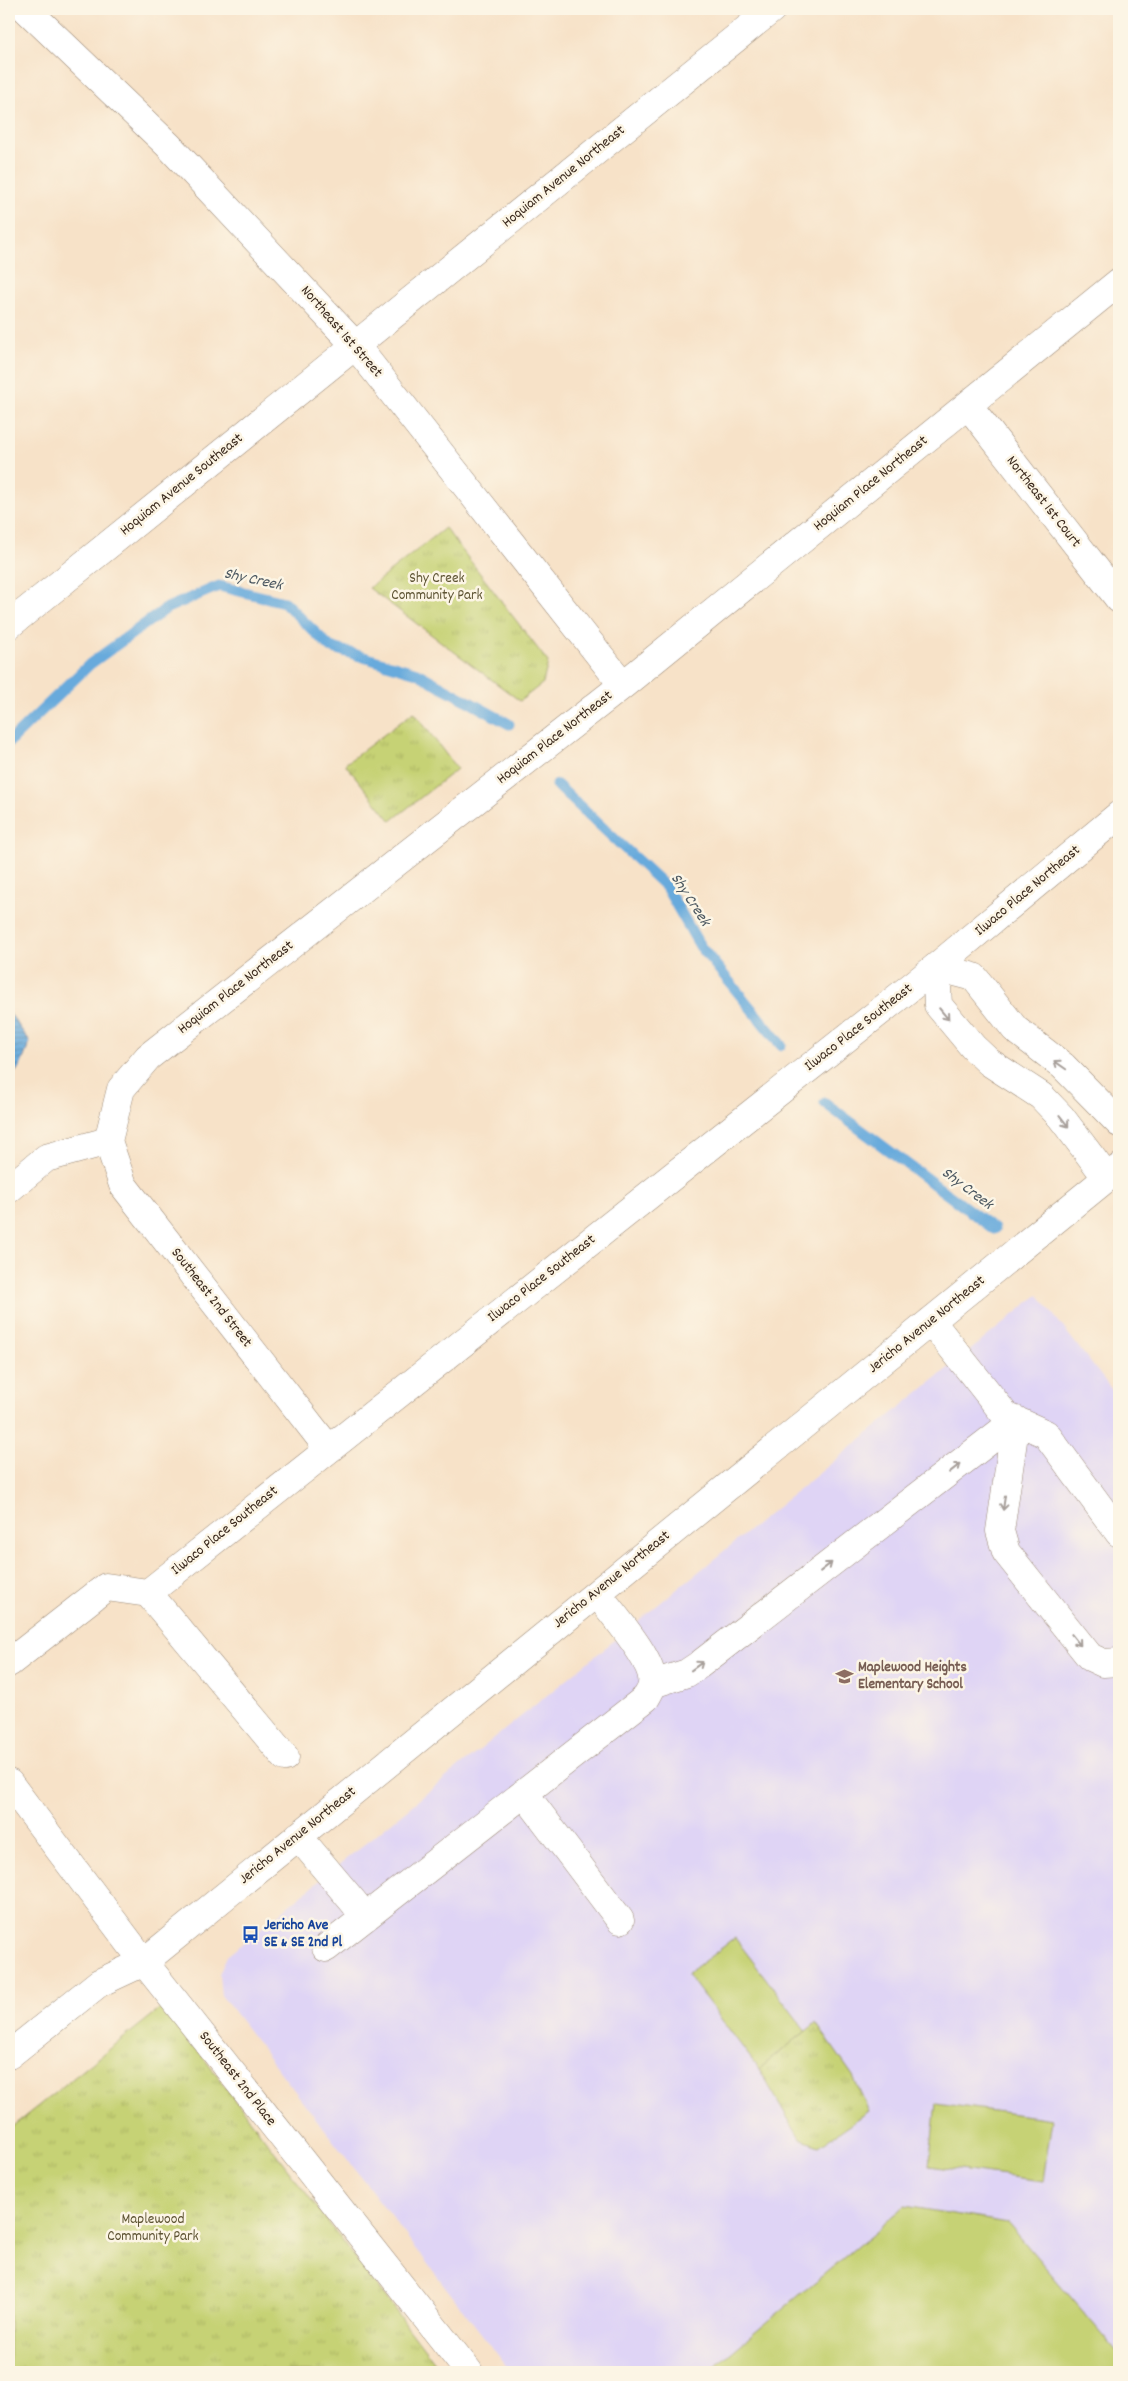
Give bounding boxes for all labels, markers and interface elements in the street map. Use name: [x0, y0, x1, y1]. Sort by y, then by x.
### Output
street label: Hoquiam Avenue Northeast: [498, 120, 631, 234]
street label: Northeast 1st Street: [295, 281, 388, 383]
street label: Hoquiam Avenue Southeast: [116, 428, 249, 542]
street label: Hoquiam Place Northeast: [809, 430, 933, 537]
street label: Northeast 1st Court: [1000, 451, 1086, 553]
water label: Shy Creek: [222, 563, 286, 598]
park label: Shy Creek Community Park: [391, 568, 483, 607]
street label: Hoquiam Place Northeast: [492, 685, 618, 790]
street label: Ilwaco Place Northeast: [970, 840, 1086, 942]
water label: Shy Creek: [664, 869, 716, 932]
street label: Hoquiam Place Northeast: [173, 935, 299, 1040]
street label: Ilwaco Place Southeast: [800, 978, 918, 1077]
one-way arrow: [939, 1007, 950, 1020]
one-way arrow: [1053, 1060, 1067, 1070]
one-way arrow: [1058, 1115, 1069, 1128]
water label: Shy Creek: [937, 1162, 999, 1217]
street label: Ilwaco Place Southeast: [483, 1229, 601, 1328]
street label: Southeast 2nd Street: [165, 1243, 257, 1353]
street label: Jericho Avenue Northeast: [864, 1270, 991, 1379]
one-way arrow: [948, 1462, 961, 1473]
street label: Ilwaco Place Southeast: [167, 1481, 284, 1581]
one-way arrow: [999, 1495, 1009, 1511]
street label: Jericho Avenue Northeast: [549, 1525, 676, 1634]
one-way arrow: [819, 1561, 832, 1572]
one-way arrow: [1071, 1633, 1082, 1646]
place label: Maplewood Heights Elementary School: [858, 1657, 967, 1696]
one-way arrow: [690, 1661, 704, 1671]
school or university icon: Maplewood Heights Elementary School: [834, 1667, 854, 1687]
street label: Jericho Avenue Northeast: [235, 1781, 362, 1890]
place label: Jericho Ave SE & SE 2nd Pl: [264, 1915, 343, 1954]
bus stop icon: Jericho Ave SE & SE 2nd Pl: [240, 1925, 260, 1945]
street label: Southeast 2nd Place: [193, 2027, 281, 2131]
park label: Maplewood Community Park: [107, 2209, 199, 2248]

